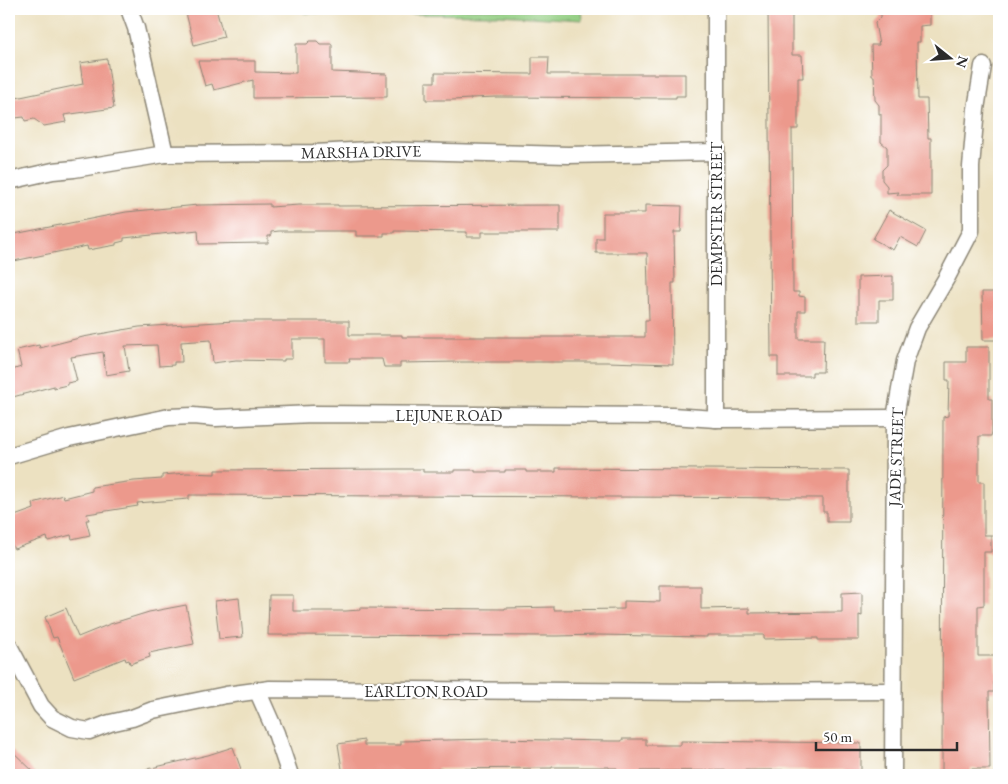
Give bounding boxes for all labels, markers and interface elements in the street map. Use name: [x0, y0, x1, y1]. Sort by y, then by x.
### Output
north arrow: [926, 32, 976, 82]
text: N: [952, 54, 973, 70]
street label: MARSHA DRIVE: [301, 140, 421, 164]
street label: DEMPSTER STREET: [706, 141, 727, 286]
street label: LEJUNE ROAD: [396, 405, 502, 426]
street label: JADE STREET: [884, 407, 908, 509]
street label: EARLTON ROAD: [364, 681, 488, 702]
scale bar: [816, 719, 957, 751]
text: 50 m: [823, 727, 852, 746]

